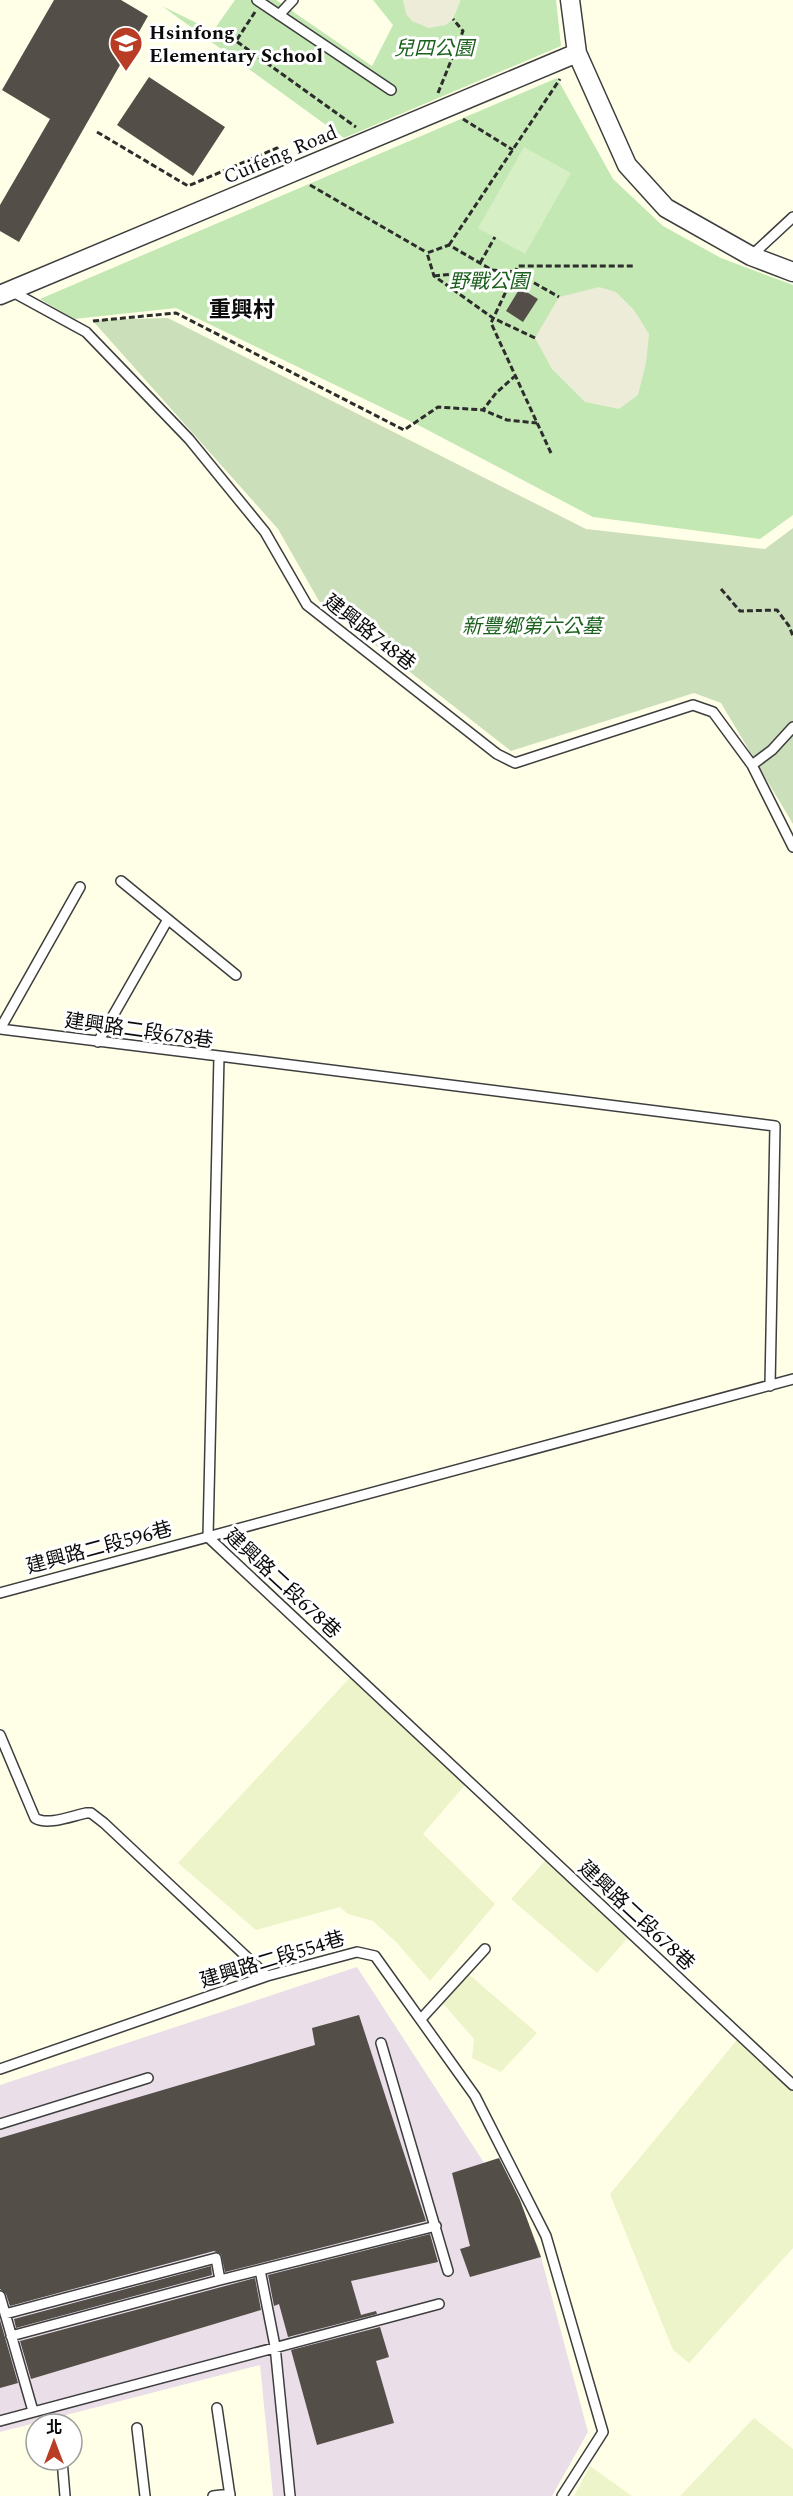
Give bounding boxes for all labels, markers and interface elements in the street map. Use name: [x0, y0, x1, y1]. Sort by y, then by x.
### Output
place label: Hsinfong Elementary School: [149, 18, 323, 71]
school or university icon: Hsinfong Elementary School: [108, 25, 144, 72]
park label: 兒四公園: [394, 34, 477, 64]
street label: Cuifeng Road: [219, 117, 342, 192]
park label: 野戰公園: [449, 267, 532, 297]
district label: 重興村: [209, 294, 275, 327]
street label: 建興路748巷: [317, 587, 422, 678]
park label: 新豐鄉第六公墓: [462, 612, 605, 642]
street label: 建興路二段678巷: [63, 1006, 215, 1056]
street label: 建興路二段596巷: [23, 1514, 176, 1582]
street label: 建興路二段678巷: [217, 1522, 347, 1646]
street label: 建興路二段678巷: [571, 1854, 701, 1978]
street label: 建興路二段554巷: [196, 1924, 348, 1996]
north arrow: [24, 2412, 84, 2472]
text: 北: [46, 2416, 62, 2440]

